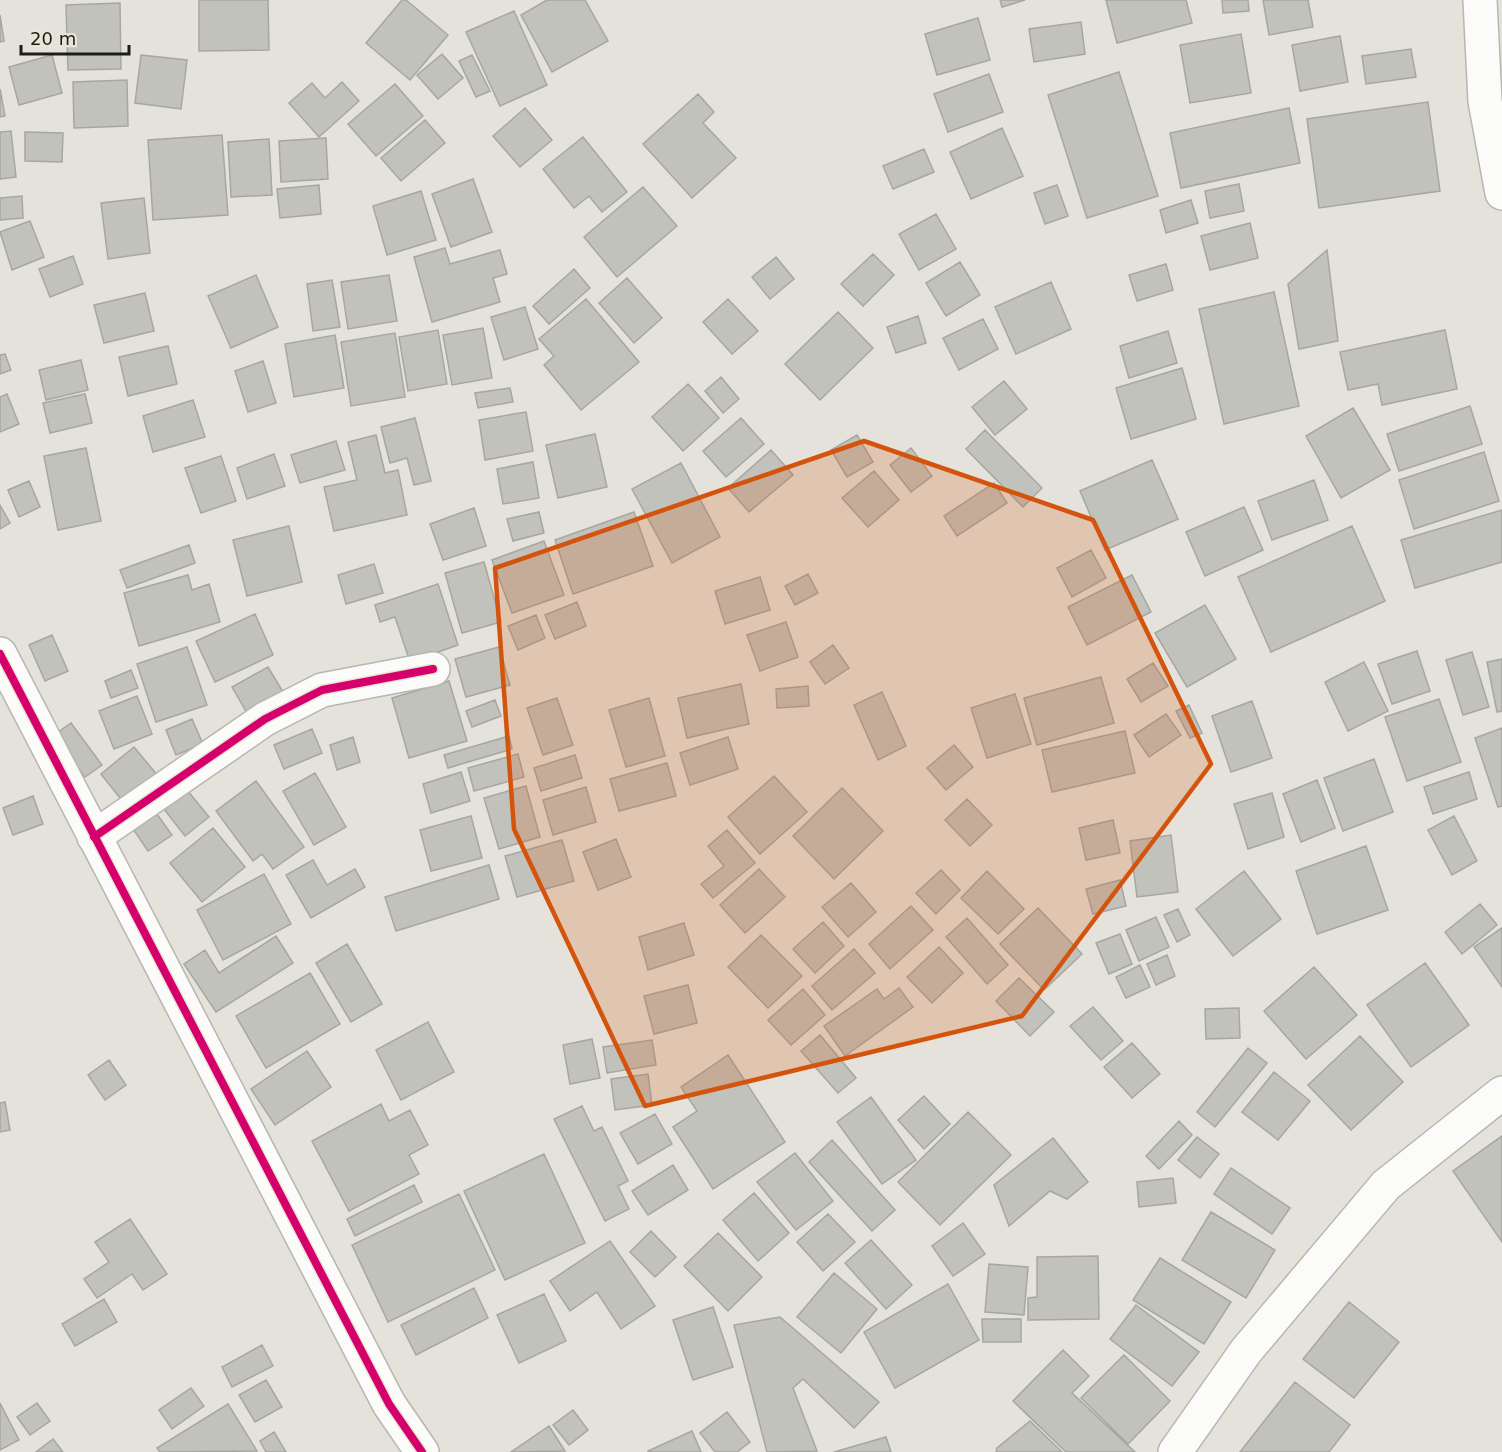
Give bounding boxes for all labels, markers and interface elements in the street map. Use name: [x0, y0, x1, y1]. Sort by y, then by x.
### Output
scale bar: [21, 18, 129, 56]
text: 20 m: [30, 28, 76, 49]

